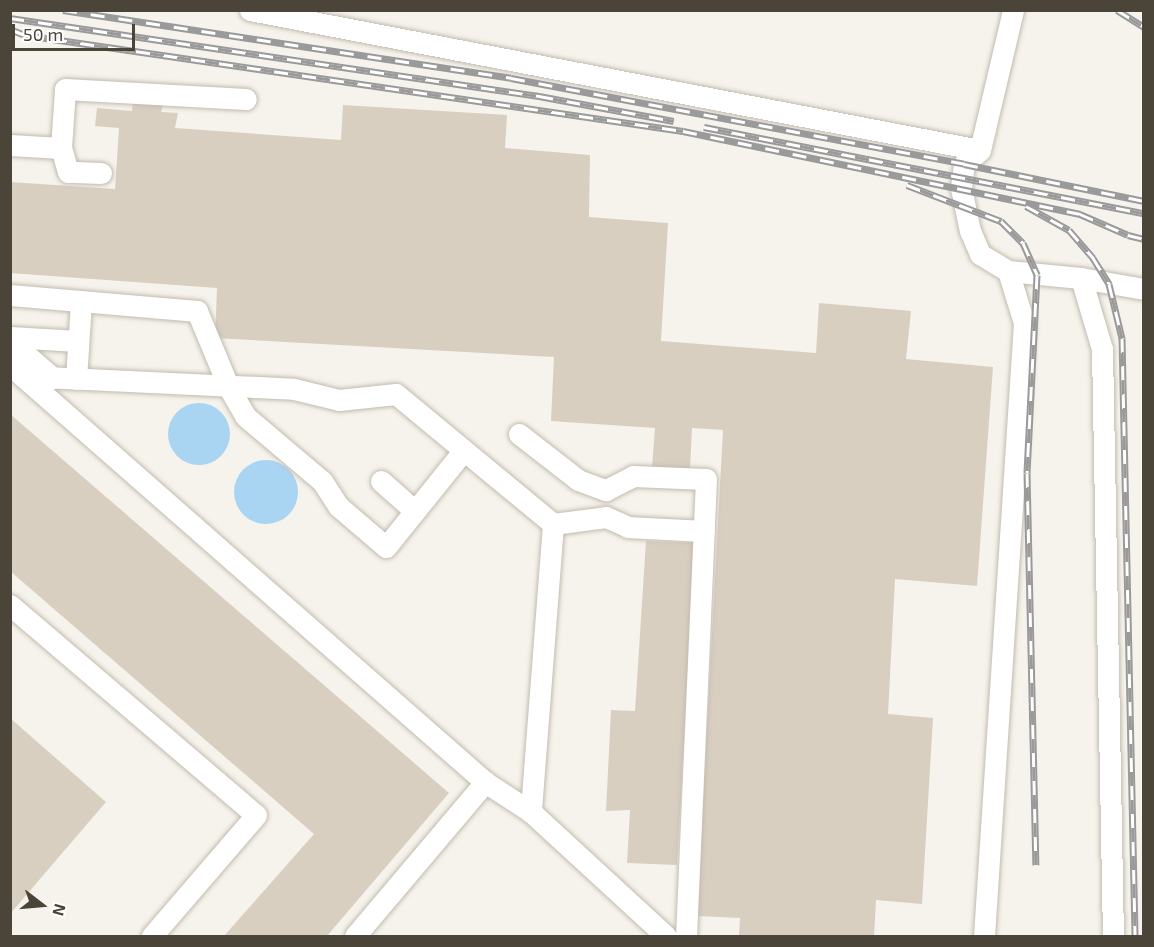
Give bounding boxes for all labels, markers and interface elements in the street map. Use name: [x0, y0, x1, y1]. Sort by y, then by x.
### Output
scale bar: [15, 12, 138, 50]
text: 50 m: [23, 23, 63, 45]
north arrow: [12, 875, 72, 935]
text: N: [49, 902, 71, 918]

